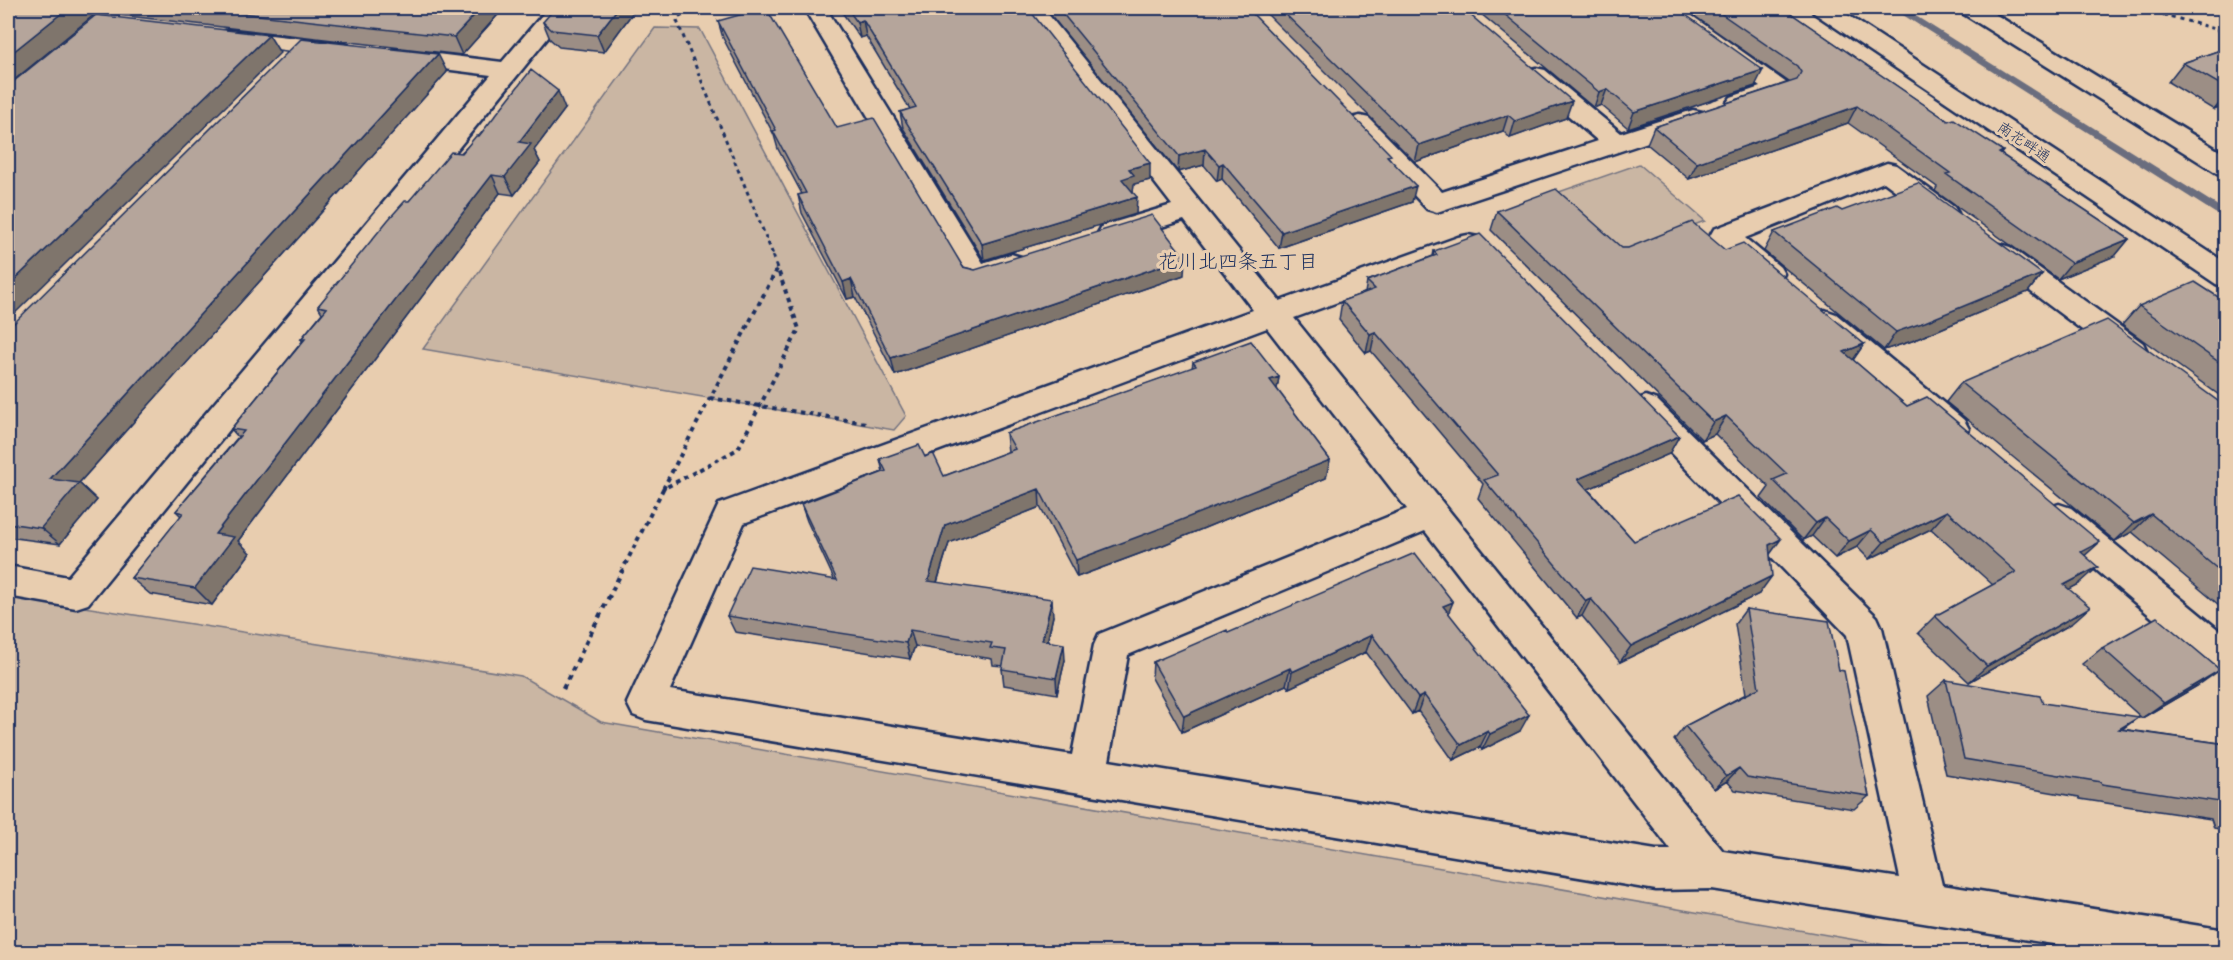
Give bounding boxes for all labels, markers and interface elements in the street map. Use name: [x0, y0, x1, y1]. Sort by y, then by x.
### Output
street label: 南花畔通: [1993, 117, 2054, 168]
district label: 花川北四条五丁目: [1158, 248, 1318, 276]

